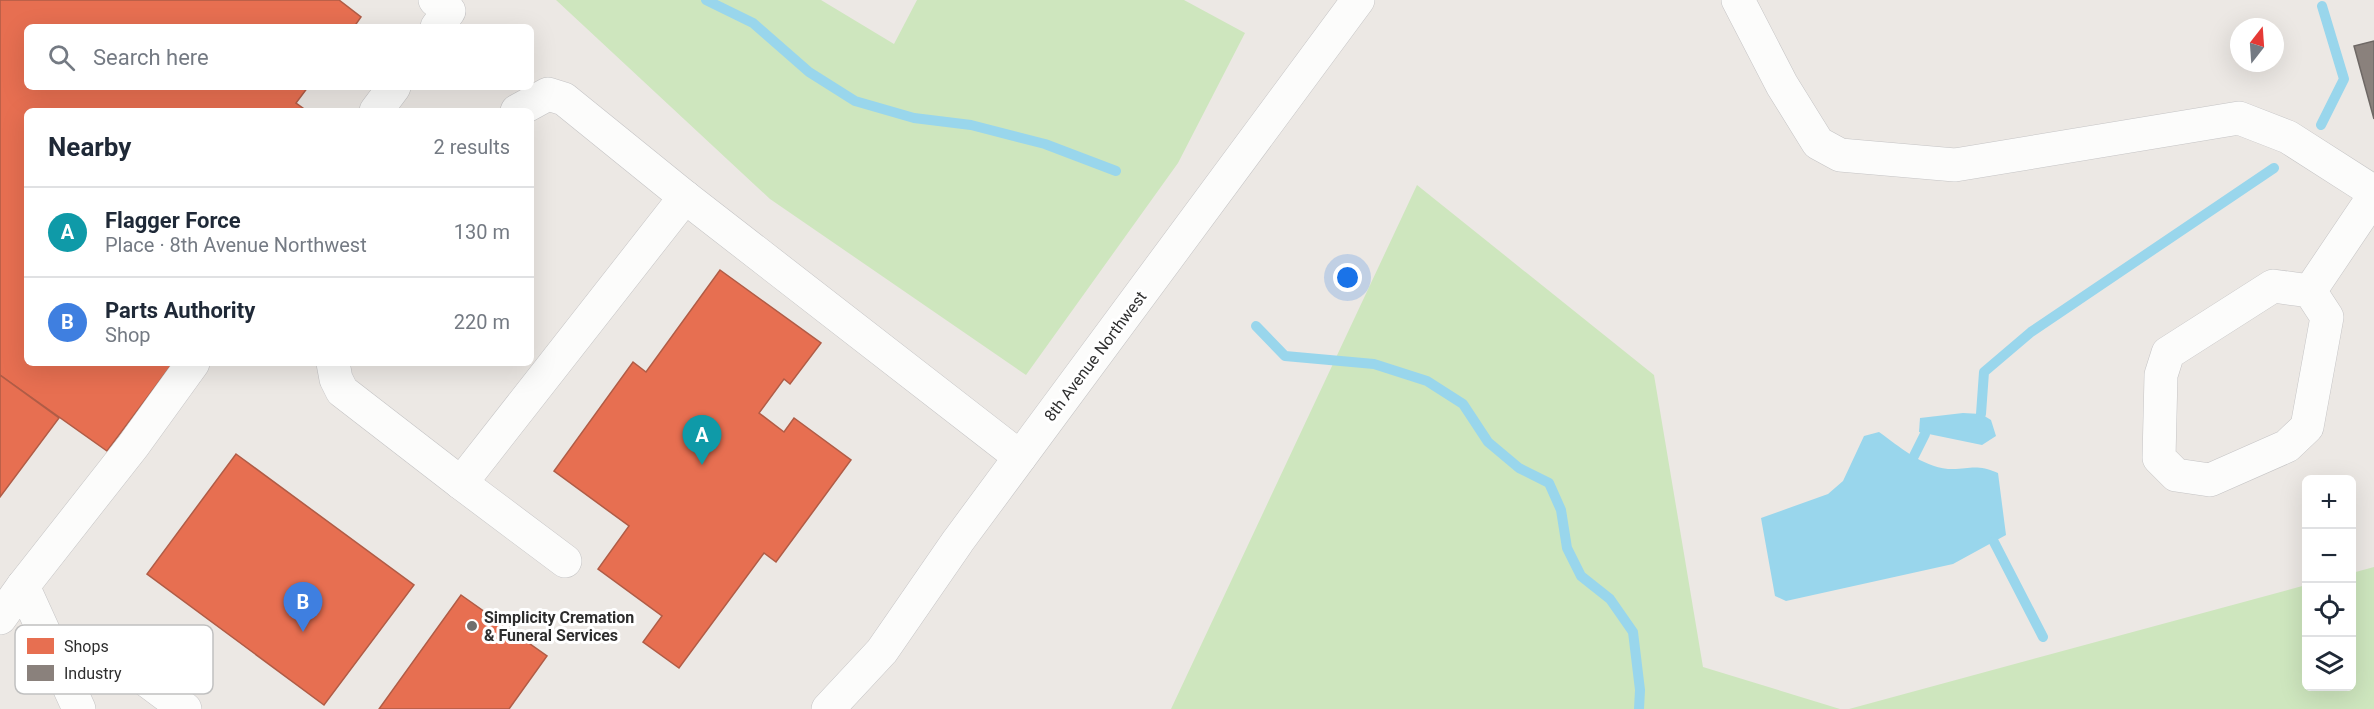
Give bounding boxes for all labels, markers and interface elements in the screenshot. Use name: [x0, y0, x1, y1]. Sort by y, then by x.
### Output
north arrow: [2230, 18, 2284, 72]
search box: [24, 24, 534, 90]
icon: search: [45, 41, 78, 74]
text: Search here: [93, 45, 209, 70]
text: Nearby: [48, 132, 131, 162]
text: 2 results: [434, 135, 510, 159]
text: Flagger Force: [105, 208, 241, 233]
text: A: [61, 220, 74, 244]
text: 130 m: [454, 220, 510, 244]
text: Place · 8th Avenue Northwest: [105, 233, 367, 257]
your location: [1333, 263, 1362, 292]
street label: 8th Avenue Northwest: [1040, 288, 1150, 425]
text: Parts Authority: [105, 298, 255, 323]
text: B: [61, 310, 74, 334]
text: 220 m: [454, 310, 510, 334]
text: Shop: [105, 323, 151, 347]
pin: A: [682, 416, 722, 465]
map controls: [2302, 475, 2356, 691]
button: +: [2302, 475, 2356, 529]
button: −: [2302, 529, 2356, 583]
pin: B: [284, 582, 322, 632]
button: locate: [2302, 583, 2356, 637]
place label: Simplicity Cremation & Funeral Services: [484, 608, 634, 645]
marker: Simplicity Cremation & Funeral Services: [465, 619, 479, 633]
legend: [15, 625, 213, 694]
text: Shops: [64, 637, 109, 656]
button: layers: [2302, 637, 2356, 691]
text: Industry: [64, 664, 122, 683]

